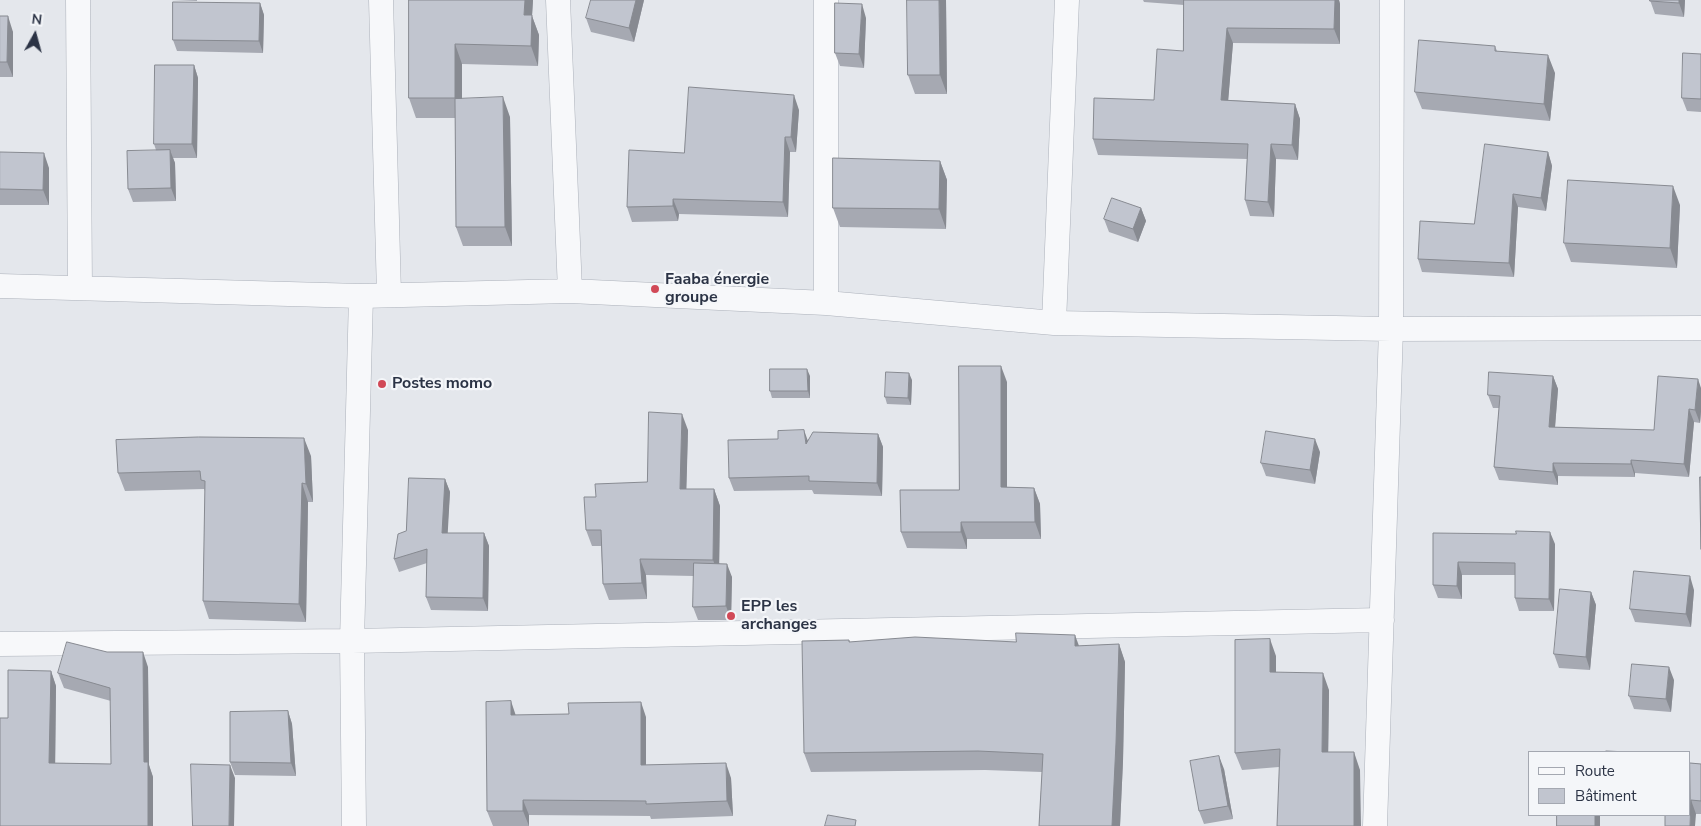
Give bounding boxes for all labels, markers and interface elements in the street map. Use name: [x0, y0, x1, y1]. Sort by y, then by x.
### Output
north arrow: [10, 10, 60, 60]
text: N: [31, 10, 43, 30]
place label: Faaba énergie groupe: [665, 270, 769, 308]
marker: Faaba énergie groupe: [649, 283, 661, 295]
place label: Postes momo: [392, 374, 492, 394]
marker: Postes momo: [376, 378, 388, 390]
place label: EPP les archanges: [741, 597, 817, 635]
marker: EPP les archanges: [725, 610, 737, 622]
legend: [1528, 751, 1691, 816]
text: Route: [1575, 761, 1615, 781]
text: Bâtiment: [1575, 786, 1636, 806]

